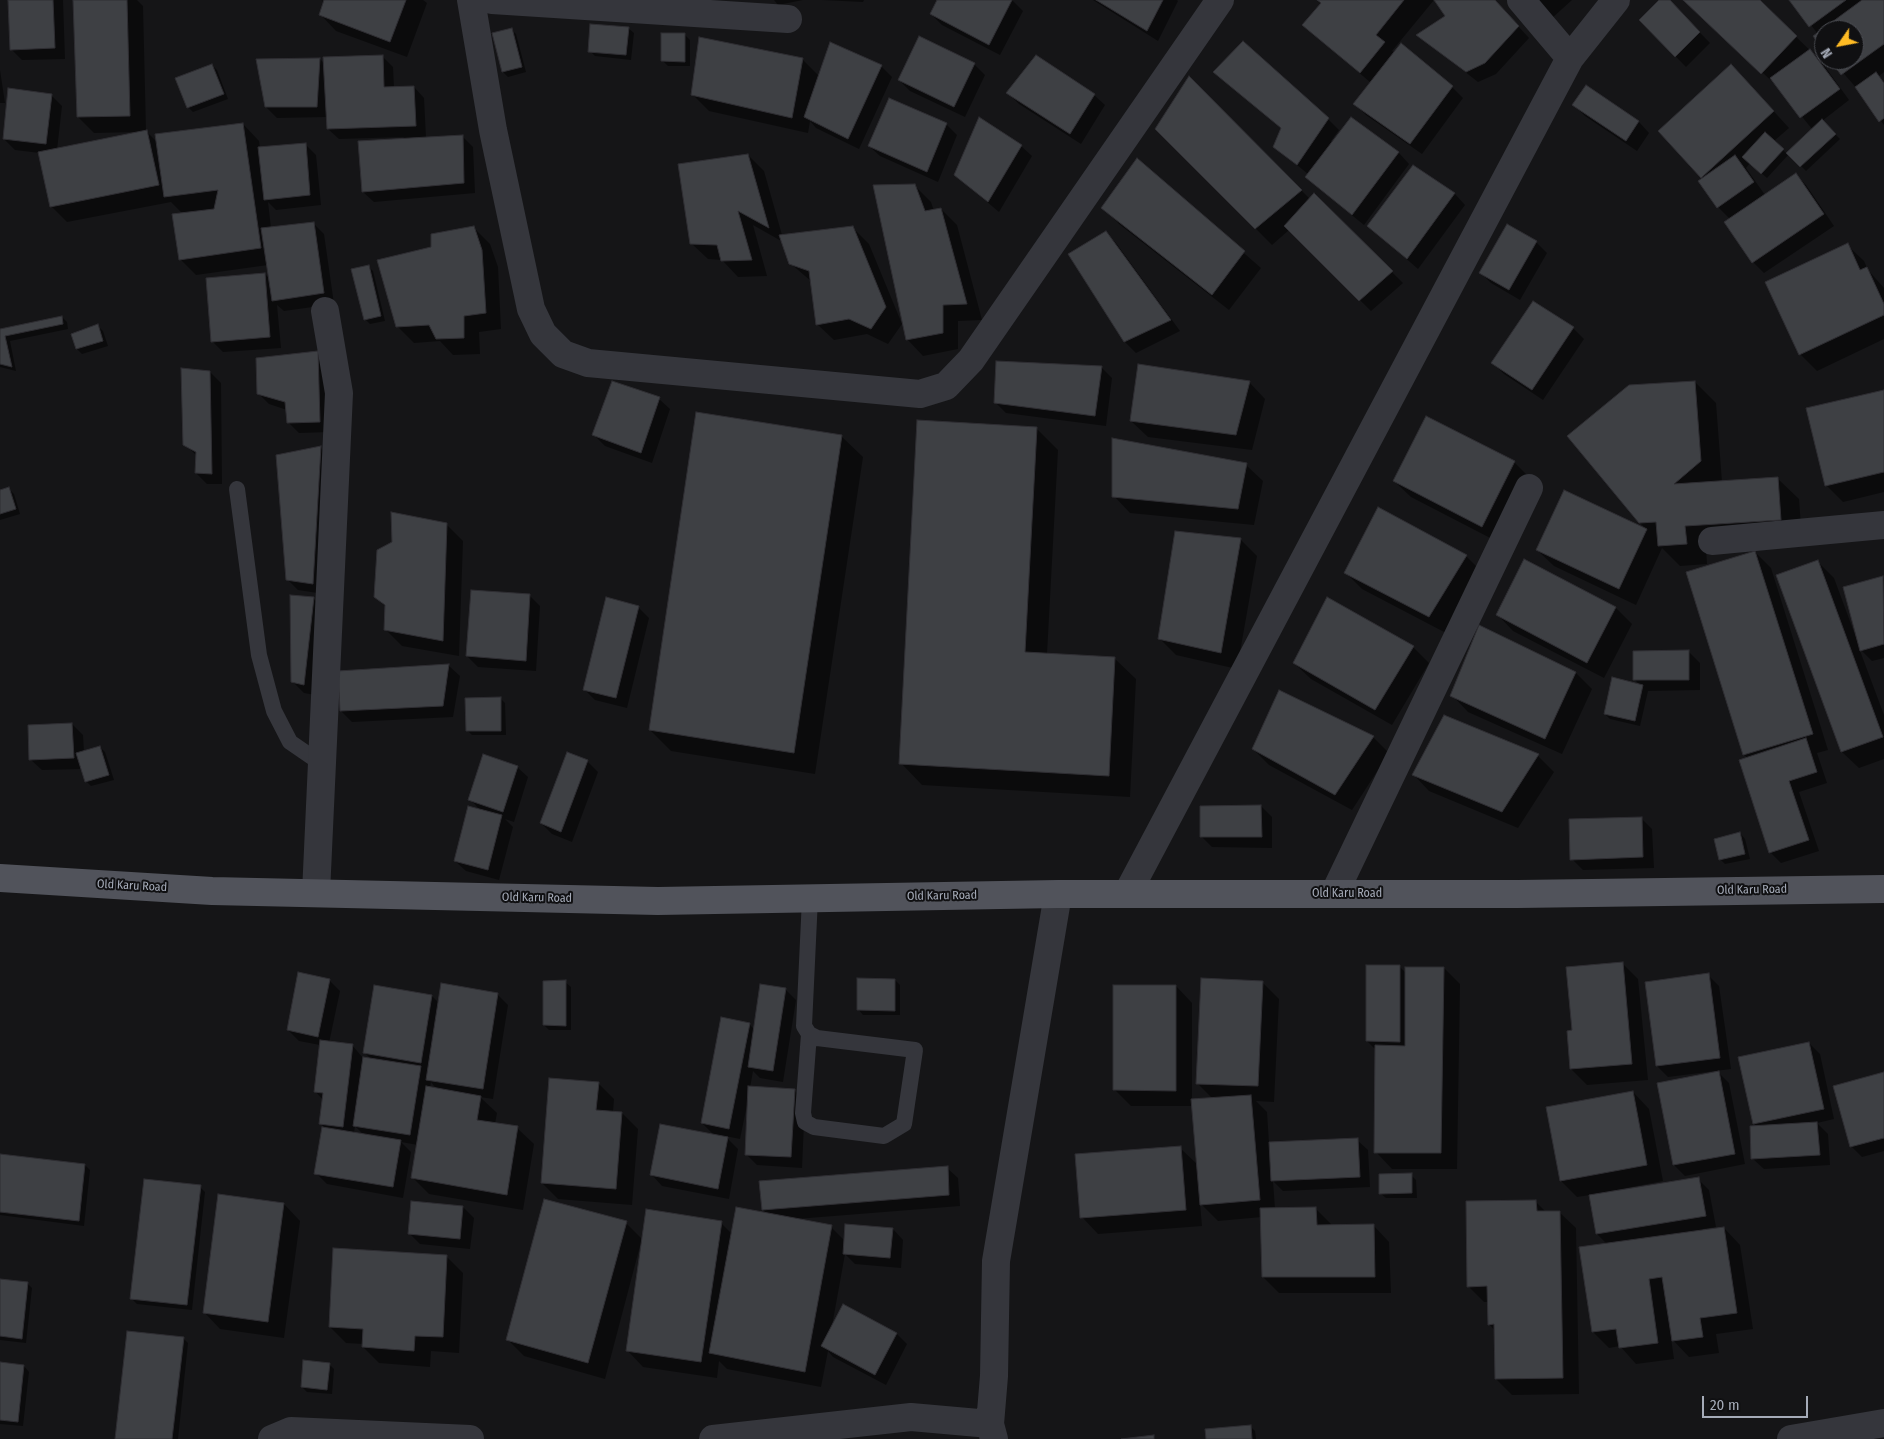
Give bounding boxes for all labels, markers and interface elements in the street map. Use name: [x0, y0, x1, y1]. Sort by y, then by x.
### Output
north arrow: [1814, 20, 1864, 70]
text: N: [1817, 45, 1836, 61]
street label: Old Karu Road: [97, 877, 167, 895]
street label: Old Karu Road: [1717, 882, 1787, 898]
street label: Old Karu Road: [1312, 887, 1382, 901]
street label: Old Karu Road: [907, 888, 977, 904]
street label: Old Karu Road: [502, 890, 572, 906]
scale bar: [1704, 1386, 1810, 1418]
text: 20 m: [1710, 1396, 1740, 1414]

